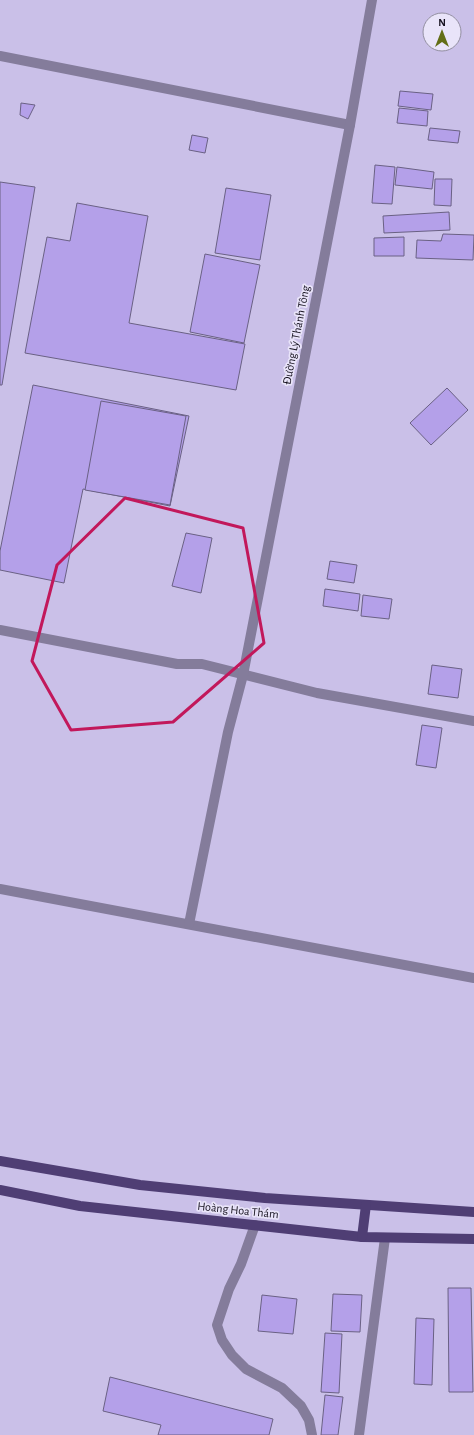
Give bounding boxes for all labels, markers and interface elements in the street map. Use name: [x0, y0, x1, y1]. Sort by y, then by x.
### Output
north arrow: [422, 12, 462, 52]
text: N: [438, 17, 446, 28]
street label: Đường Lý Thánh Tông: [280, 284, 313, 386]
street label: Hoàng Hoa Thám: [197, 1200, 279, 1220]

